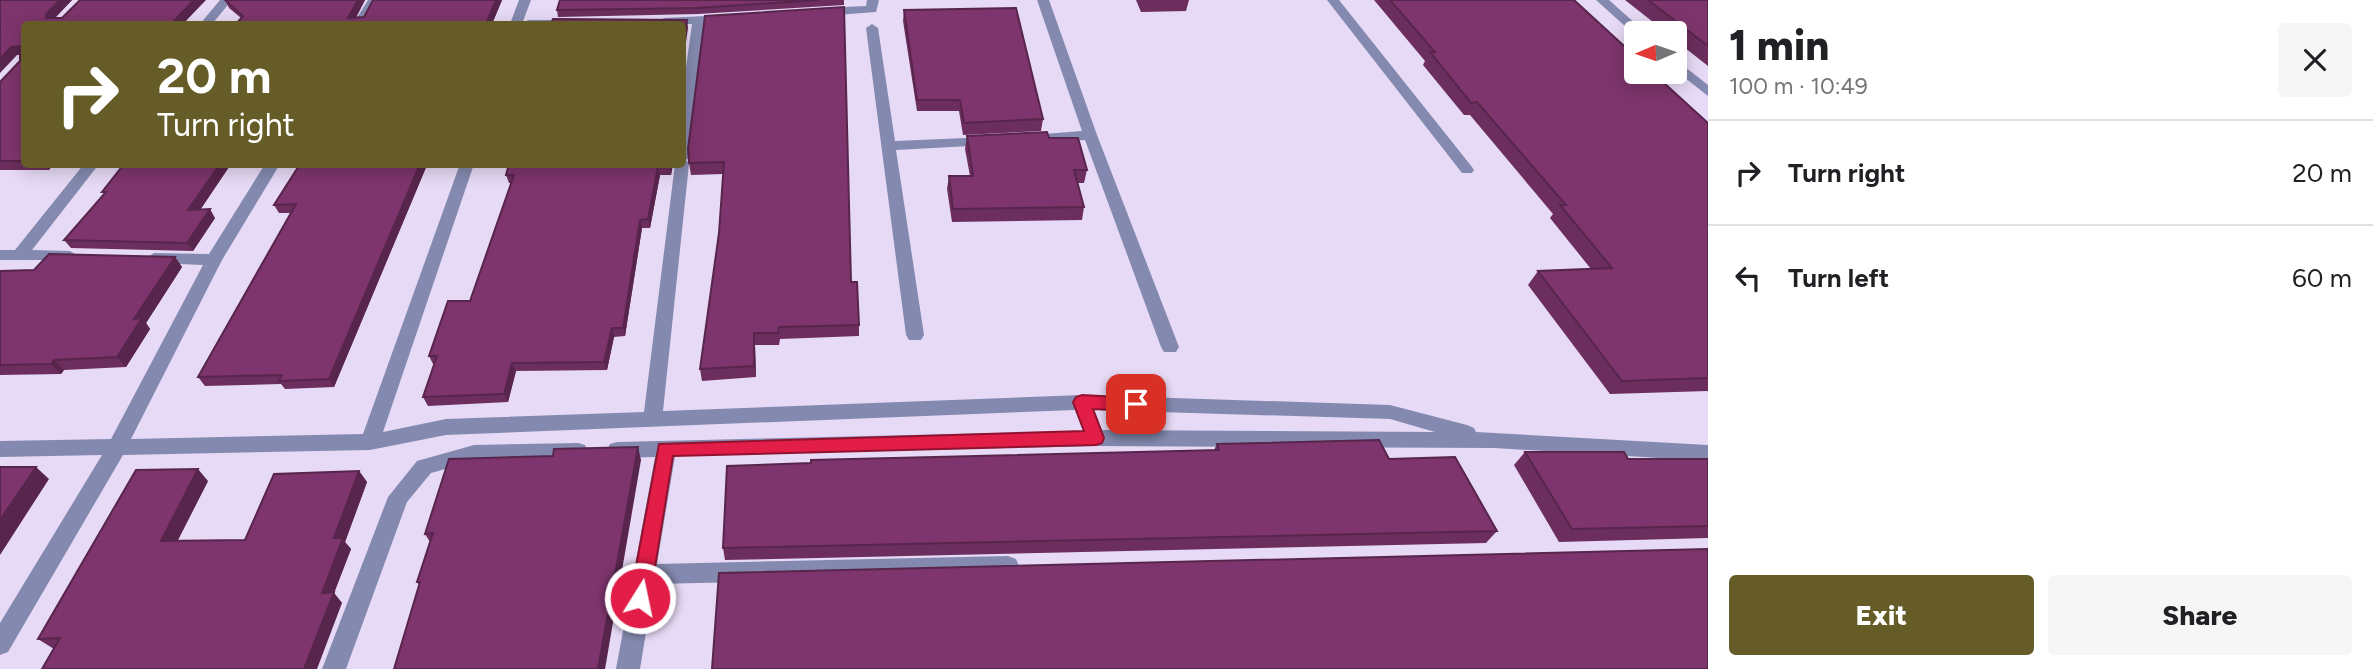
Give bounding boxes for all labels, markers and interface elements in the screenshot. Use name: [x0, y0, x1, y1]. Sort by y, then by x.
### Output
text: 1 min: [1729, 20, 1829, 71]
north arrow: [1624, 21, 1687, 84]
map controls: [1624, 21, 1687, 84]
button: close: [2278, 23, 2352, 97]
text: 20 m: [157, 46, 272, 105]
icon: right: [42, 49, 133, 140]
text: 100 m · 10:49: [1729, 72, 1868, 100]
text: Turn right: [157, 106, 295, 144]
icon: right: [1729, 154, 1767, 192]
text: Turn right: [1788, 157, 1905, 189]
text: 20 m: [2292, 157, 2352, 189]
icon: left: [1729, 259, 1767, 297]
text: Turn left: [1788, 262, 1889, 294]
text: 60 m: [2292, 262, 2352, 294]
pin: [1106, 374, 1166, 434]
icon: arrive: [1117, 385, 1155, 423]
position arrow: [603, 561, 677, 635]
button: Exit: [1729, 575, 2034, 655]
button: Share: [2048, 575, 2352, 655]

